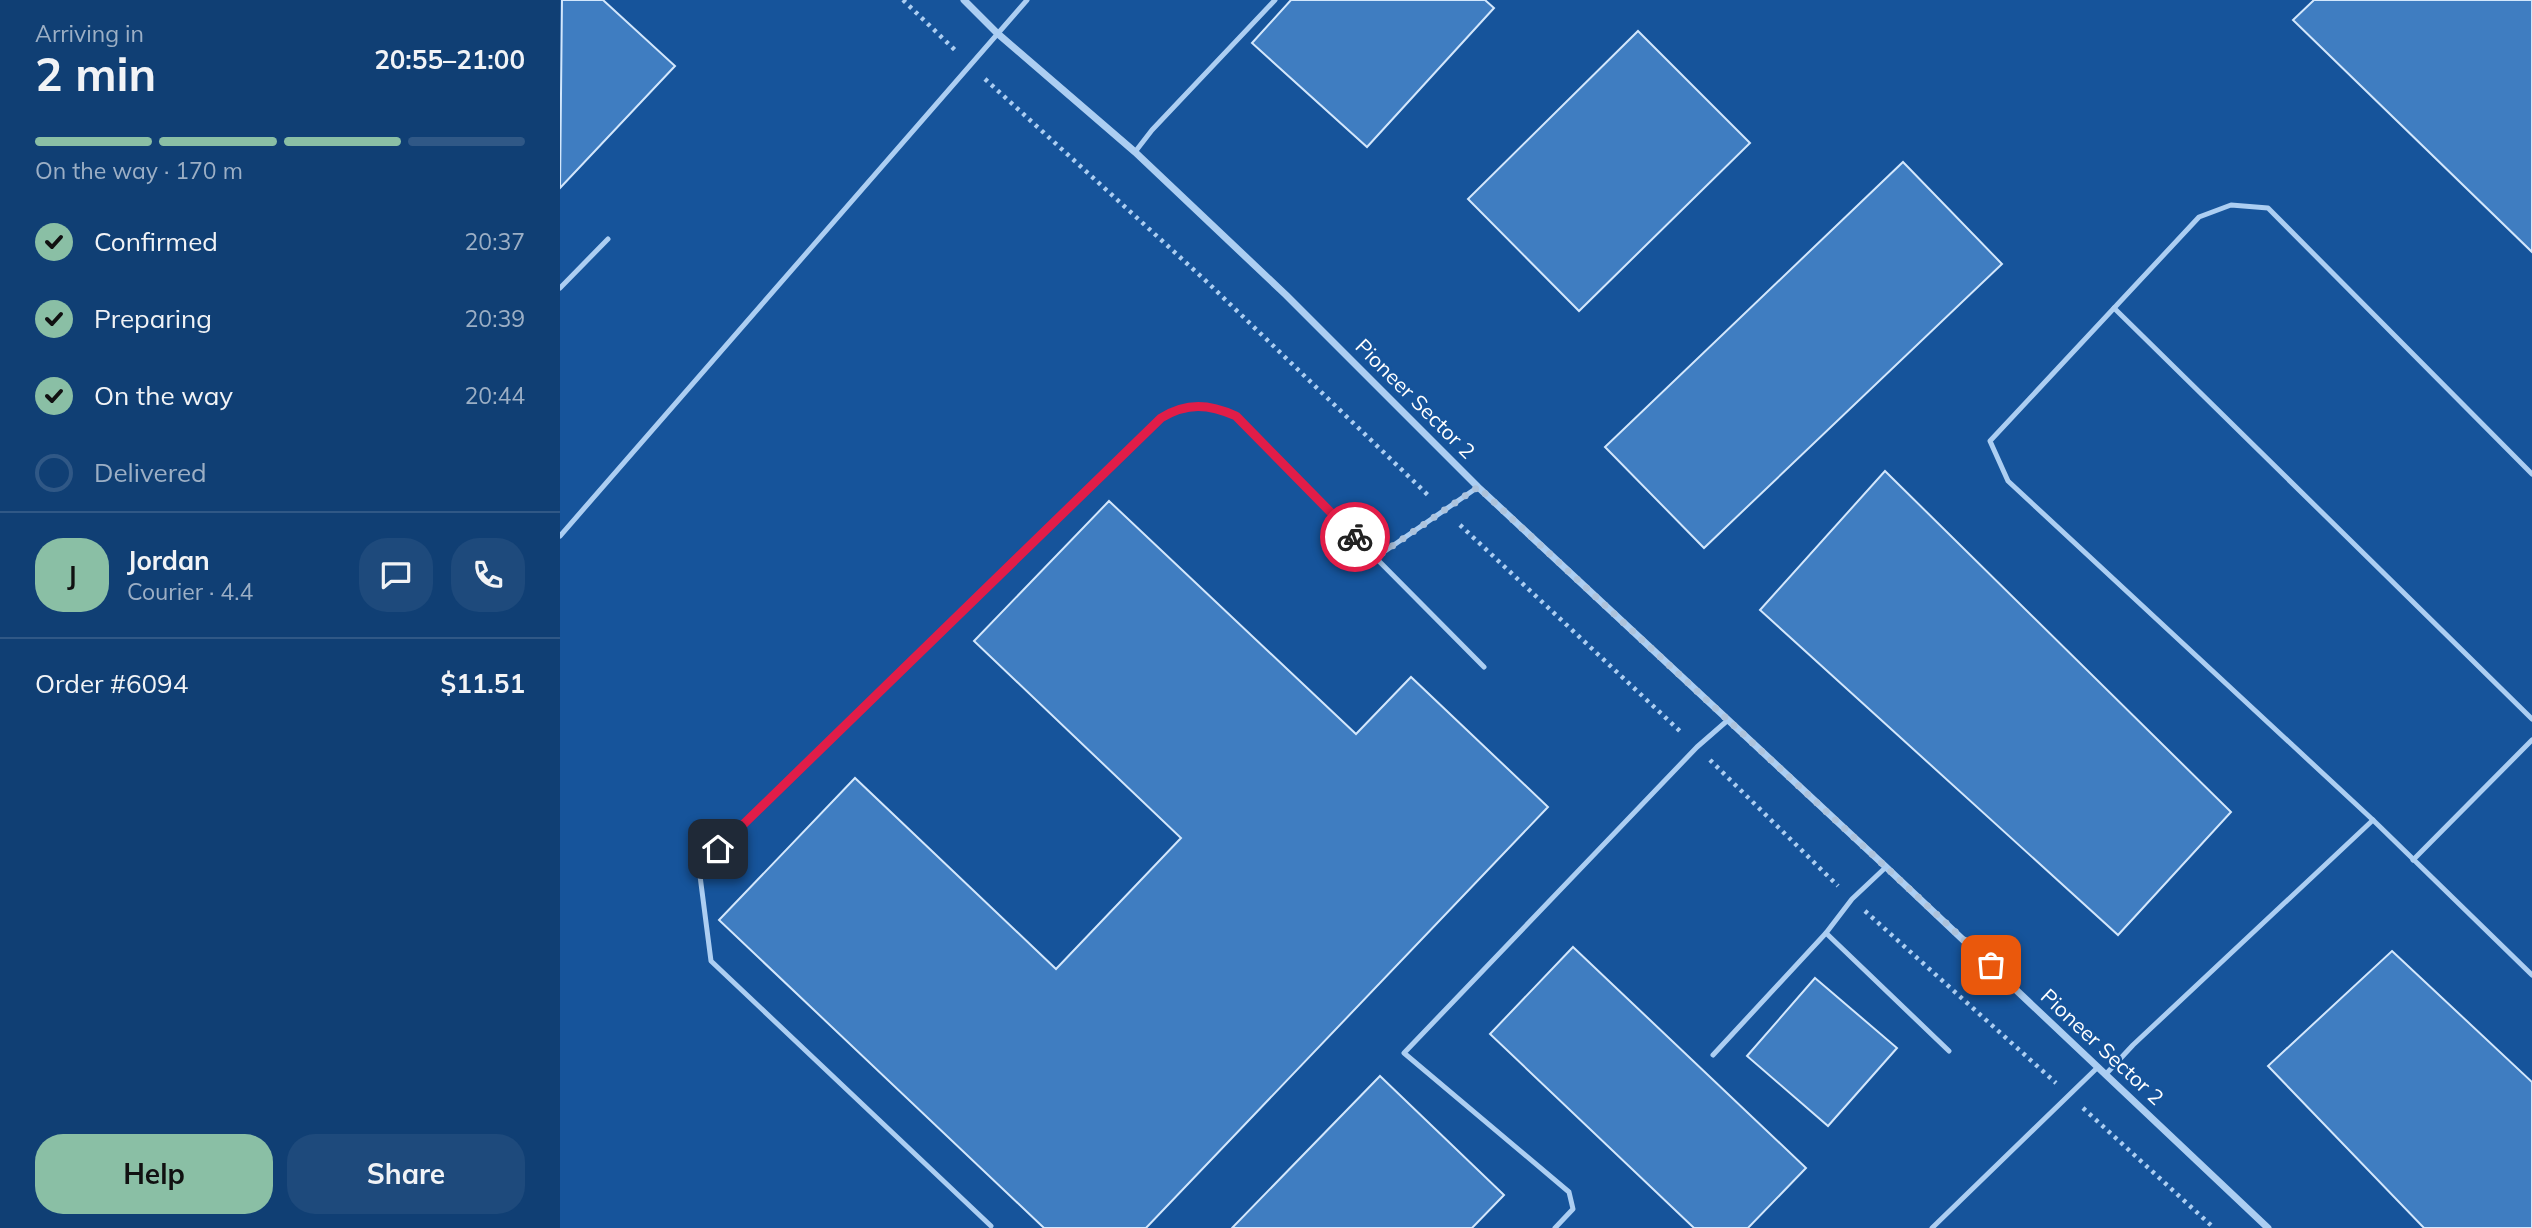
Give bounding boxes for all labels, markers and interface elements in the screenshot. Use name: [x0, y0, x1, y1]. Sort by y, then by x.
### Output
text: Arriving in: [35, 19, 144, 48]
text: 20:55–21:00: [374, 43, 525, 76]
text: 2 min: [35, 45, 156, 103]
text: On the way · 170 m: [35, 156, 243, 185]
icon: check: [35, 223, 73, 261]
text: Confirmed: [94, 225, 218, 258]
text: 20:37: [465, 227, 525, 256]
icon: check: [35, 300, 73, 338]
text: Preparing: [94, 302, 212, 335]
text: 20:39: [465, 304, 525, 333]
street label: Pioneer Sector 2: [1350, 333, 1481, 464]
icon: check: [35, 377, 73, 415]
text: On the way: [94, 379, 233, 412]
text: 20:44: [465, 381, 525, 410]
text: Delivered: [94, 456, 207, 489]
courier: [1320, 502, 1390, 572]
icon: bike: [1336, 518, 1374, 556]
button: chat: [359, 538, 433, 612]
button: phone: [451, 538, 525, 612]
text: Jordan: [127, 544, 210, 577]
text: J: [67, 559, 77, 592]
text: Courier · 4.4: [127, 577, 253, 606]
text: Order #6094: [35, 667, 188, 700]
text: $11.51: [441, 667, 525, 700]
pin: [688, 819, 748, 879]
icon: home: [699, 830, 737, 868]
pin: [1961, 935, 2021, 995]
icon: bag: [1972, 946, 2010, 984]
street label: Pioneer Sector 2: [2036, 983, 2170, 1110]
button: Help: [35, 1134, 273, 1214]
button: Share: [287, 1134, 525, 1214]

